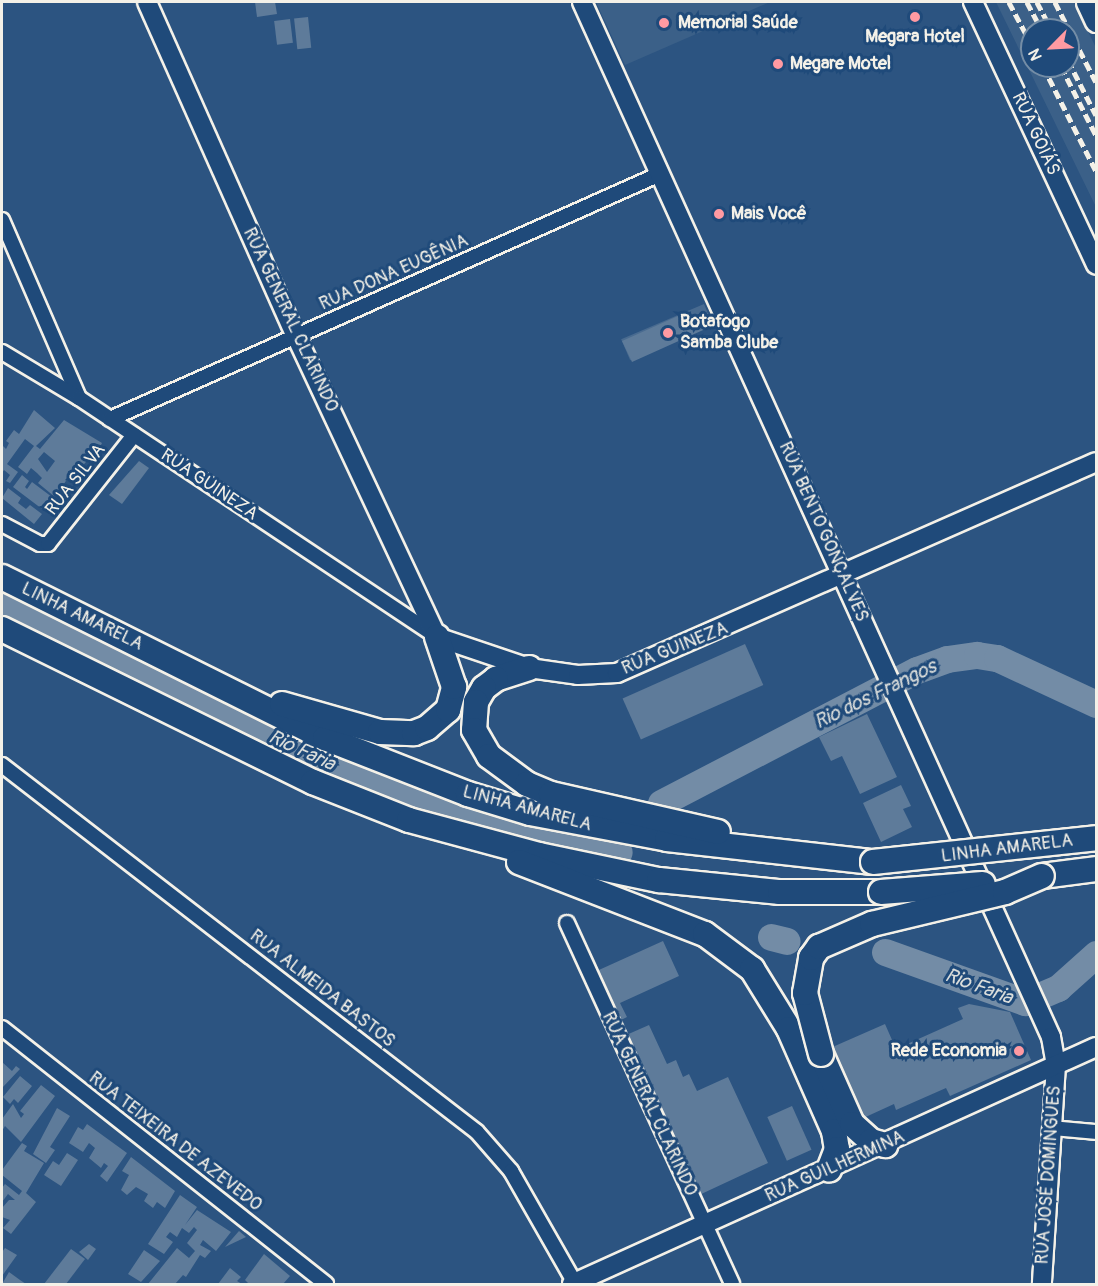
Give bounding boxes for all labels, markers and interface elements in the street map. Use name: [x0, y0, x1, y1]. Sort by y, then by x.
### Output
marker: Megara Hotel: [908, 10, 922, 24]
place label: Memorial Saúde: [678, 12, 798, 34]
marker: Memorial Saúde: [655, 14, 673, 32]
north arrow: [1020, 18, 1080, 78]
place label: Megara Hotel: [865, 26, 965, 48]
text: N: [1024, 46, 1047, 64]
place label: Megare Motel: [790, 53, 891, 75]
marker: Megare Motel: [771, 57, 785, 71]
street label: RUA GOIÁS: [1006, 89, 1064, 179]
place label: Mais Você: [731, 203, 807, 225]
marker: Mais Você: [712, 207, 726, 221]
street label: RUA GENERAL CLARINDO: [238, 225, 342, 415]
street label: RUA DONA EUGÊNIA: [316, 230, 472, 316]
place label: Botafogo Samba Clube: [680, 312, 778, 354]
marker: Botafogo Samba Clube: [661, 326, 675, 340]
street label: RUA BENTO GONÇALVES: [774, 439, 872, 625]
street label: RUA SILVA: [41, 440, 111, 520]
street label: RUA GUINEZA: [156, 445, 262, 525]
street label: LINHA AMARELA: [18, 578, 146, 656]
street label: RUA GUINEZA: [619, 618, 731, 680]
water label: Rio dos Frangos: [810, 654, 940, 734]
water label: Rio Faria: [265, 724, 339, 776]
street label: LINHA AMARELA: [460, 781, 594, 837]
street label: LINHA AMARELA: [940, 830, 1074, 868]
street label: RUA ALMEIDA BASTOS: [245, 926, 399, 1052]
water label: Rio Faria: [942, 963, 1016, 1009]
street label: RUA GENERAL CLARINDO: [597, 1009, 701, 1199]
place label: Rede Economia: [891, 1040, 1007, 1062]
marker: Rede Economia: [1012, 1044, 1026, 1058]
street label: RUA TEIXEIRA DE AZEVEDO: [84, 1068, 266, 1216]
street label: RUA JOSÉ DOMINGUES: [1032, 1085, 1066, 1265]
street label: RUA GUILHERMINA: [762, 1127, 908, 1207]

